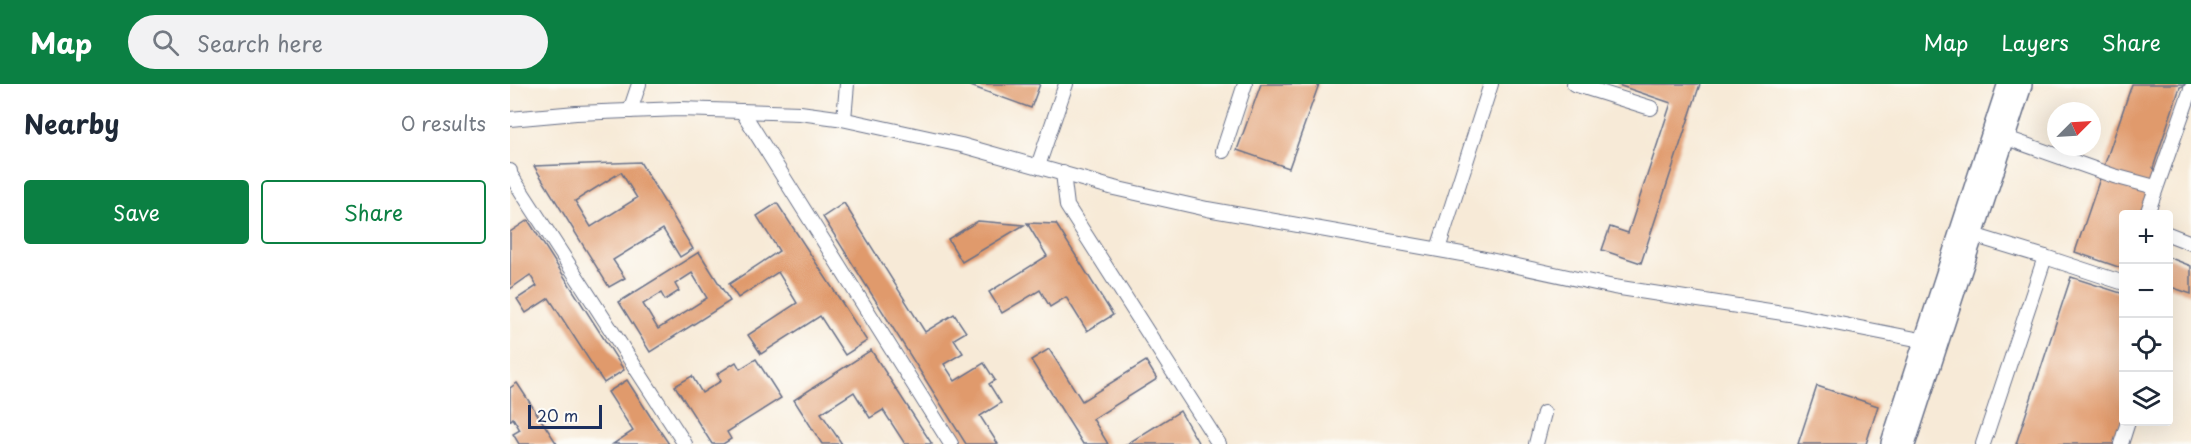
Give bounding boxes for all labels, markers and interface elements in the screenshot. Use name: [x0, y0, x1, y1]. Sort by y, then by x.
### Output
search box: [128, 15, 548, 69]
text: Map: [30, 21, 92, 64]
icon: search: [149, 26, 182, 59]
text: Search here: [197, 26, 323, 59]
text: Map: [1924, 26, 1968, 58]
text: Layers: [2001, 26, 2069, 58]
text: Share: [2102, 26, 2161, 58]
north arrow: [2047, 102, 2101, 156]
text: Nearby: [24, 104, 119, 143]
text: 0 results: [401, 108, 486, 138]
button: Save: [24, 180, 249, 244]
button: Share: [261, 180, 486, 244]
map controls: [2119, 210, 2173, 426]
button: +: [2119, 210, 2173, 264]
button: −: [2119, 264, 2173, 318]
button: locate: [2119, 318, 2173, 372]
button: layers: [2119, 372, 2173, 426]
scale bar: [528, 402, 602, 430]
text: 20 m: [537, 403, 578, 427]

